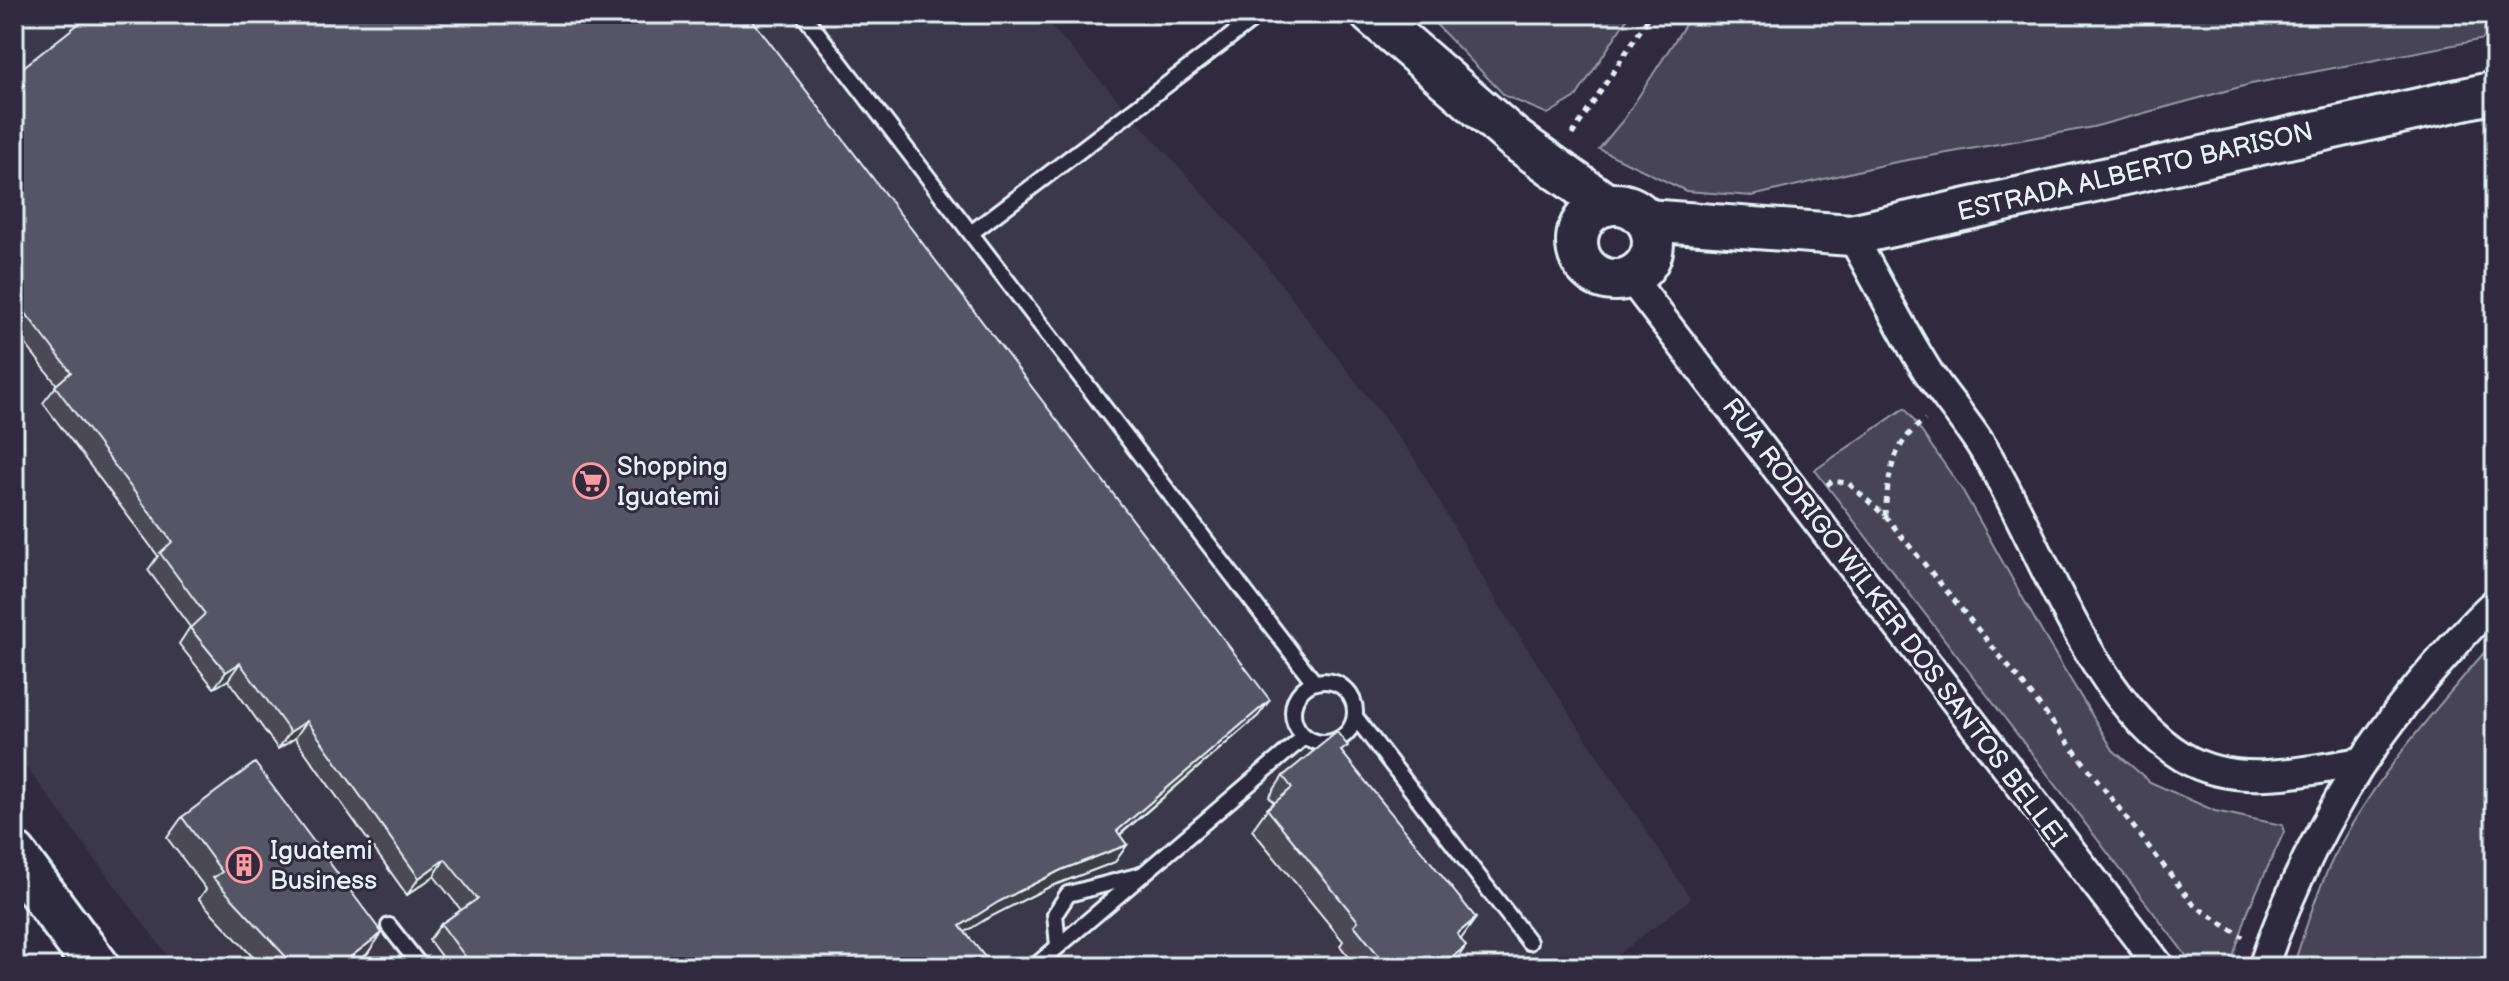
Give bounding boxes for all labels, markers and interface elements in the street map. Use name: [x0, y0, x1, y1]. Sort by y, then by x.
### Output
street label: ESTRADA ALBERTO BARISON: [1955, 116, 2316, 228]
street label: RUA RODRIGO WILKER DOS SANTOS BELLEI: [1715, 393, 2073, 853]
place label: Shopping Iguatemi: [617, 452, 728, 513]
supermarket icon: Shopping Iguatemi: [572, 462, 610, 500]
place label: Iguatemi Business: [270, 836, 377, 897]
building icon: Iguatemi Business: [225, 846, 263, 884]

